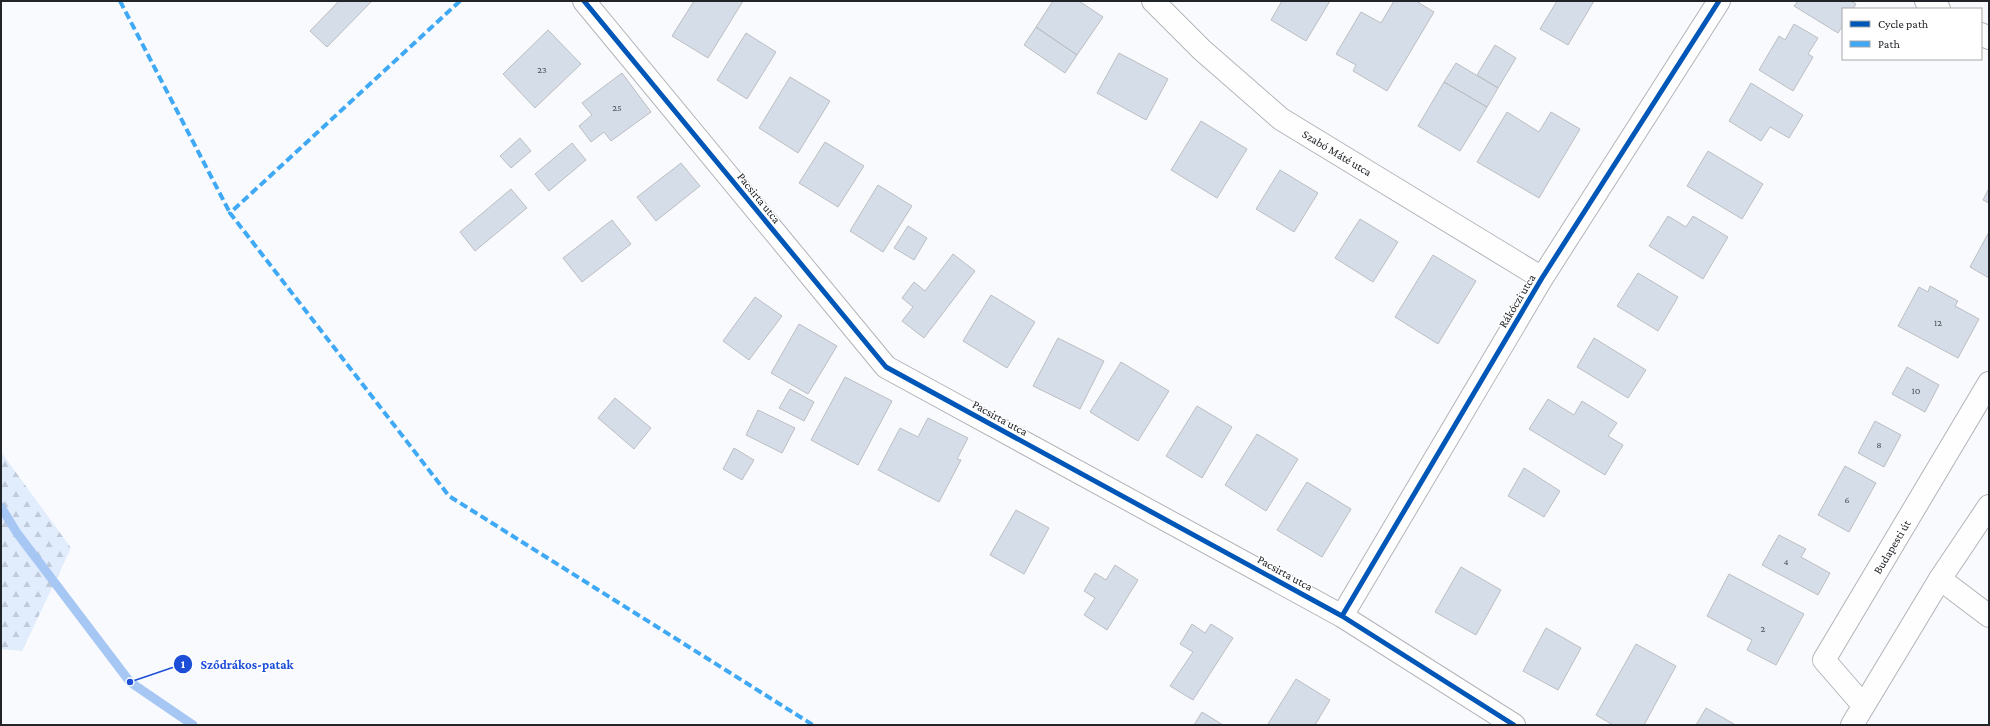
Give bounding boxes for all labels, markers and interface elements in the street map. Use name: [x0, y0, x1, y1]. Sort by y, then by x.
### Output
legend: [1842, 8, 1982, 60]
text: Cycle path: [1878, 17, 1929, 31]
text: Path: [1878, 37, 1900, 51]
house number: 23: [537, 64, 547, 75]
house number: 25: [612, 102, 622, 113]
street label: Szabó Máté utca: [1300, 127, 1375, 179]
street label: Pacsirta utca: [734, 170, 784, 226]
street label: Rákóczi utca: [1496, 271, 1539, 330]
house number: 12: [1934, 317, 1942, 328]
house number: 10: [1912, 385, 1921, 396]
street label: Pacsirta utca: [970, 397, 1030, 439]
house number: 8: [1876, 439, 1882, 450]
house number: 6: [1844, 494, 1850, 505]
street label: Budapesti út: [1870, 516, 1914, 577]
street label: Pacsirta utca: [1255, 552, 1315, 594]
house number: 4: [1783, 556, 1789, 567]
house number: 2: [1761, 623, 1766, 634]
callout: Sződrákos-patak: [173, 652, 302, 677]
text: 1: [181, 657, 186, 671]
text: Sződrákos-patak: [200, 657, 294, 672]

